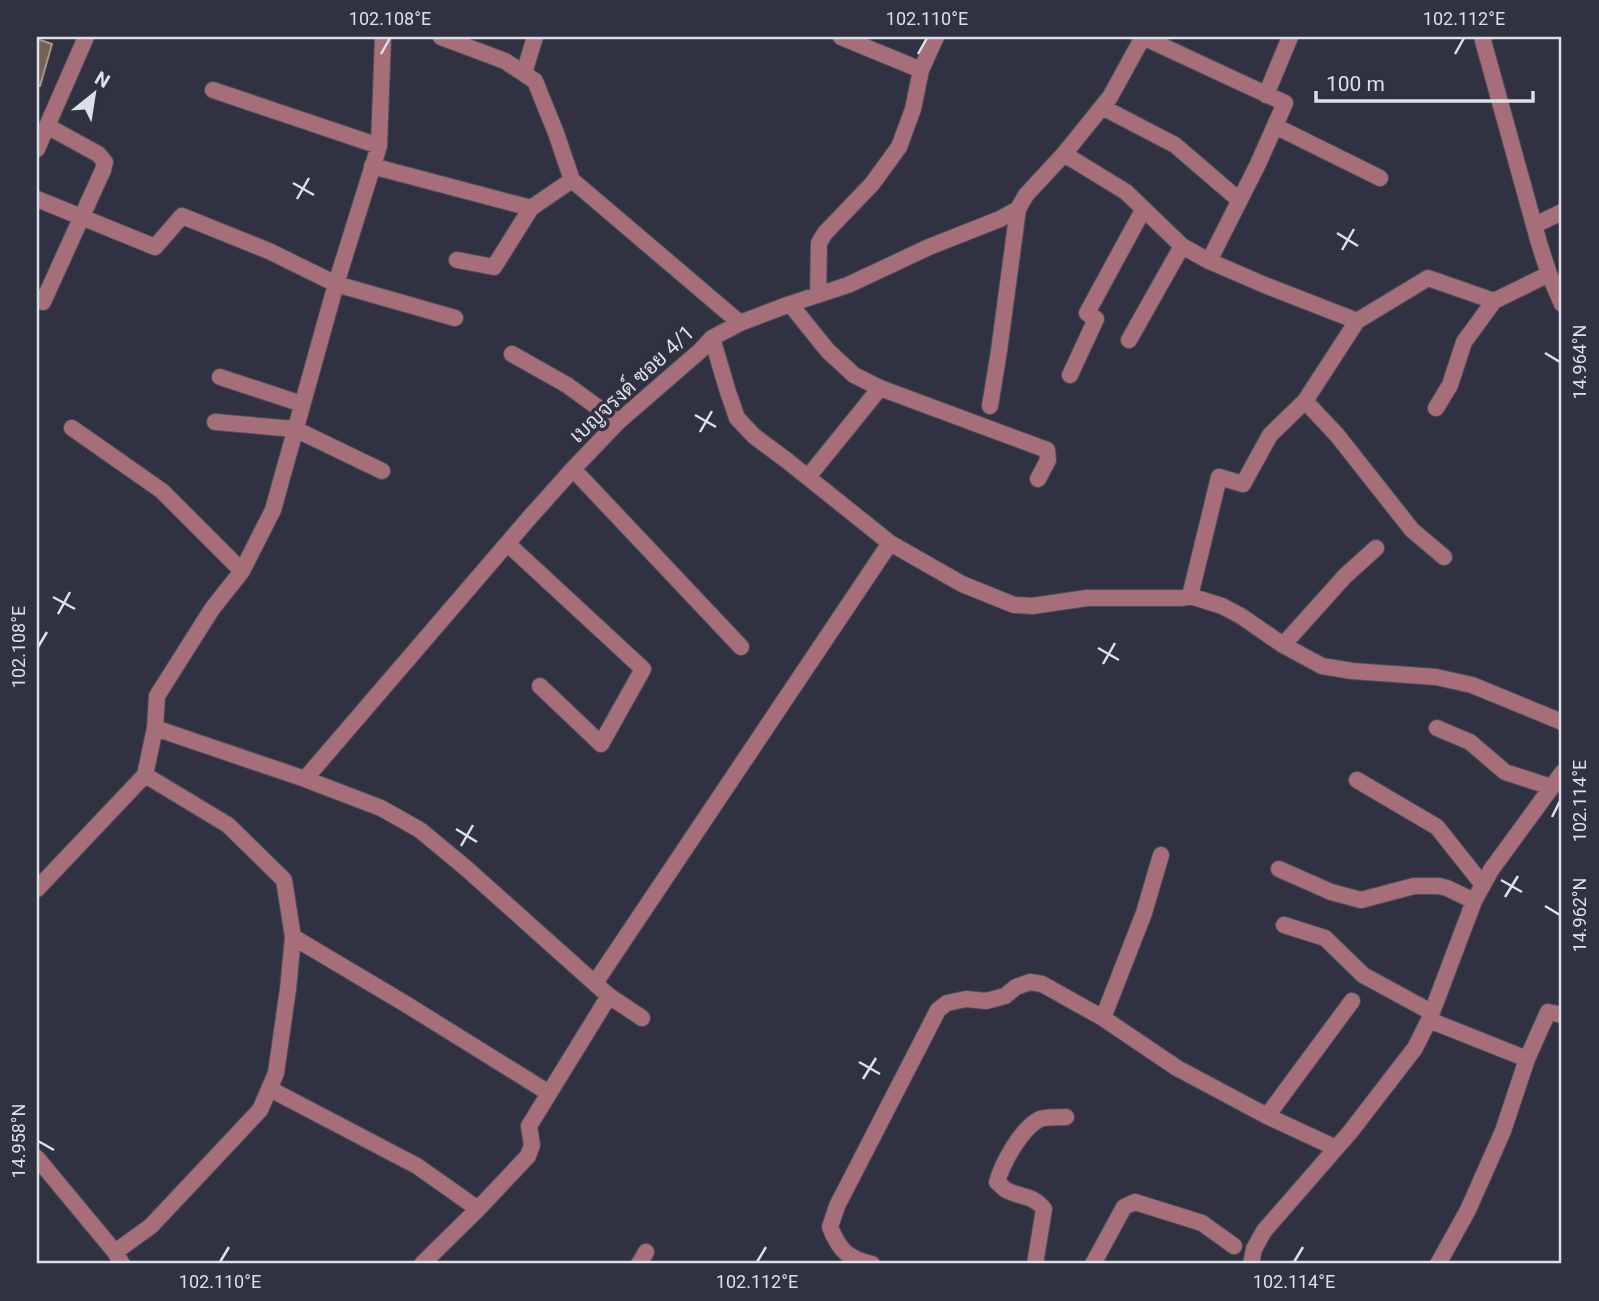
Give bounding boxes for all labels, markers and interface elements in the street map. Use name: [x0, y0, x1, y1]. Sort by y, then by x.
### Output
text: 102.108°E: [349, 8, 431, 29]
text: 102.110°E: [886, 8, 968, 29]
text: 102.112°E: [1423, 8, 1505, 29]
north arrow: [60, 60, 130, 130]
scale bar: [1316, 60, 1532, 104]
text: N: [91, 66, 114, 93]
text: 100 m: [1326, 72, 1385, 96]
street label: เบญจรงด์ ซอย 4/1: [563, 319, 699, 448]
text: 14.964°N: [1569, 325, 1590, 399]
text: 102.108°E: [8, 606, 29, 688]
text: 102.114°E: [1569, 760, 1590, 842]
text: 14.962°N: [1569, 878, 1590, 952]
text: 14.958°N: [8, 1104, 29, 1178]
text: 102.110°E: [179, 1271, 261, 1292]
text: 102.112°E: [716, 1271, 798, 1292]
text: 102.114°E: [1253, 1271, 1335, 1292]

